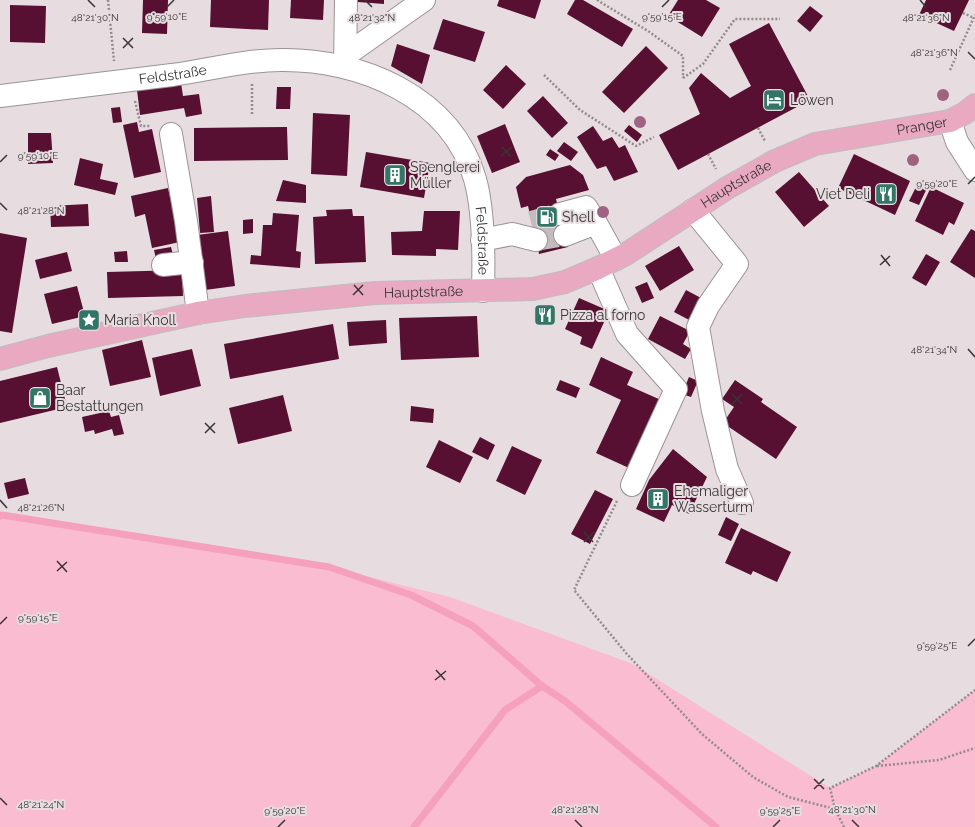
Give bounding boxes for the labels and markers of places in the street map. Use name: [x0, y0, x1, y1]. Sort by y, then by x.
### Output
hotel icon: Löwen: [761, 87, 787, 113]
place label: Löwen: [790, 92, 834, 108]
place label: Spenglerei Müller: [410, 159, 480, 191]
building icon: Spenglerei Müller: [382, 162, 408, 188]
restaurant icon: Viet Deli: [873, 181, 899, 207]
place label: Viet Deli: [816, 186, 870, 202]
fuel station icon: Shell: [534, 204, 560, 230]
place label: Shell: [562, 209, 595, 225]
restaurant icon: Pizza al forno: [532, 302, 558, 328]
place icon: Maria Knoll: [76, 307, 102, 333]
place label: Pizza al forno: [560, 307, 645, 323]
place label: Maria Knoll: [104, 312, 176, 328]
place label: Baar Bestattungen: [56, 382, 143, 414]
shop icon: Baar Bestattungen: [27, 385, 53, 411]
place label: Ehemaliger Wasserturm: [674, 483, 753, 515]
building icon: Ehemaliger Wasserturm: [645, 486, 671, 512]

